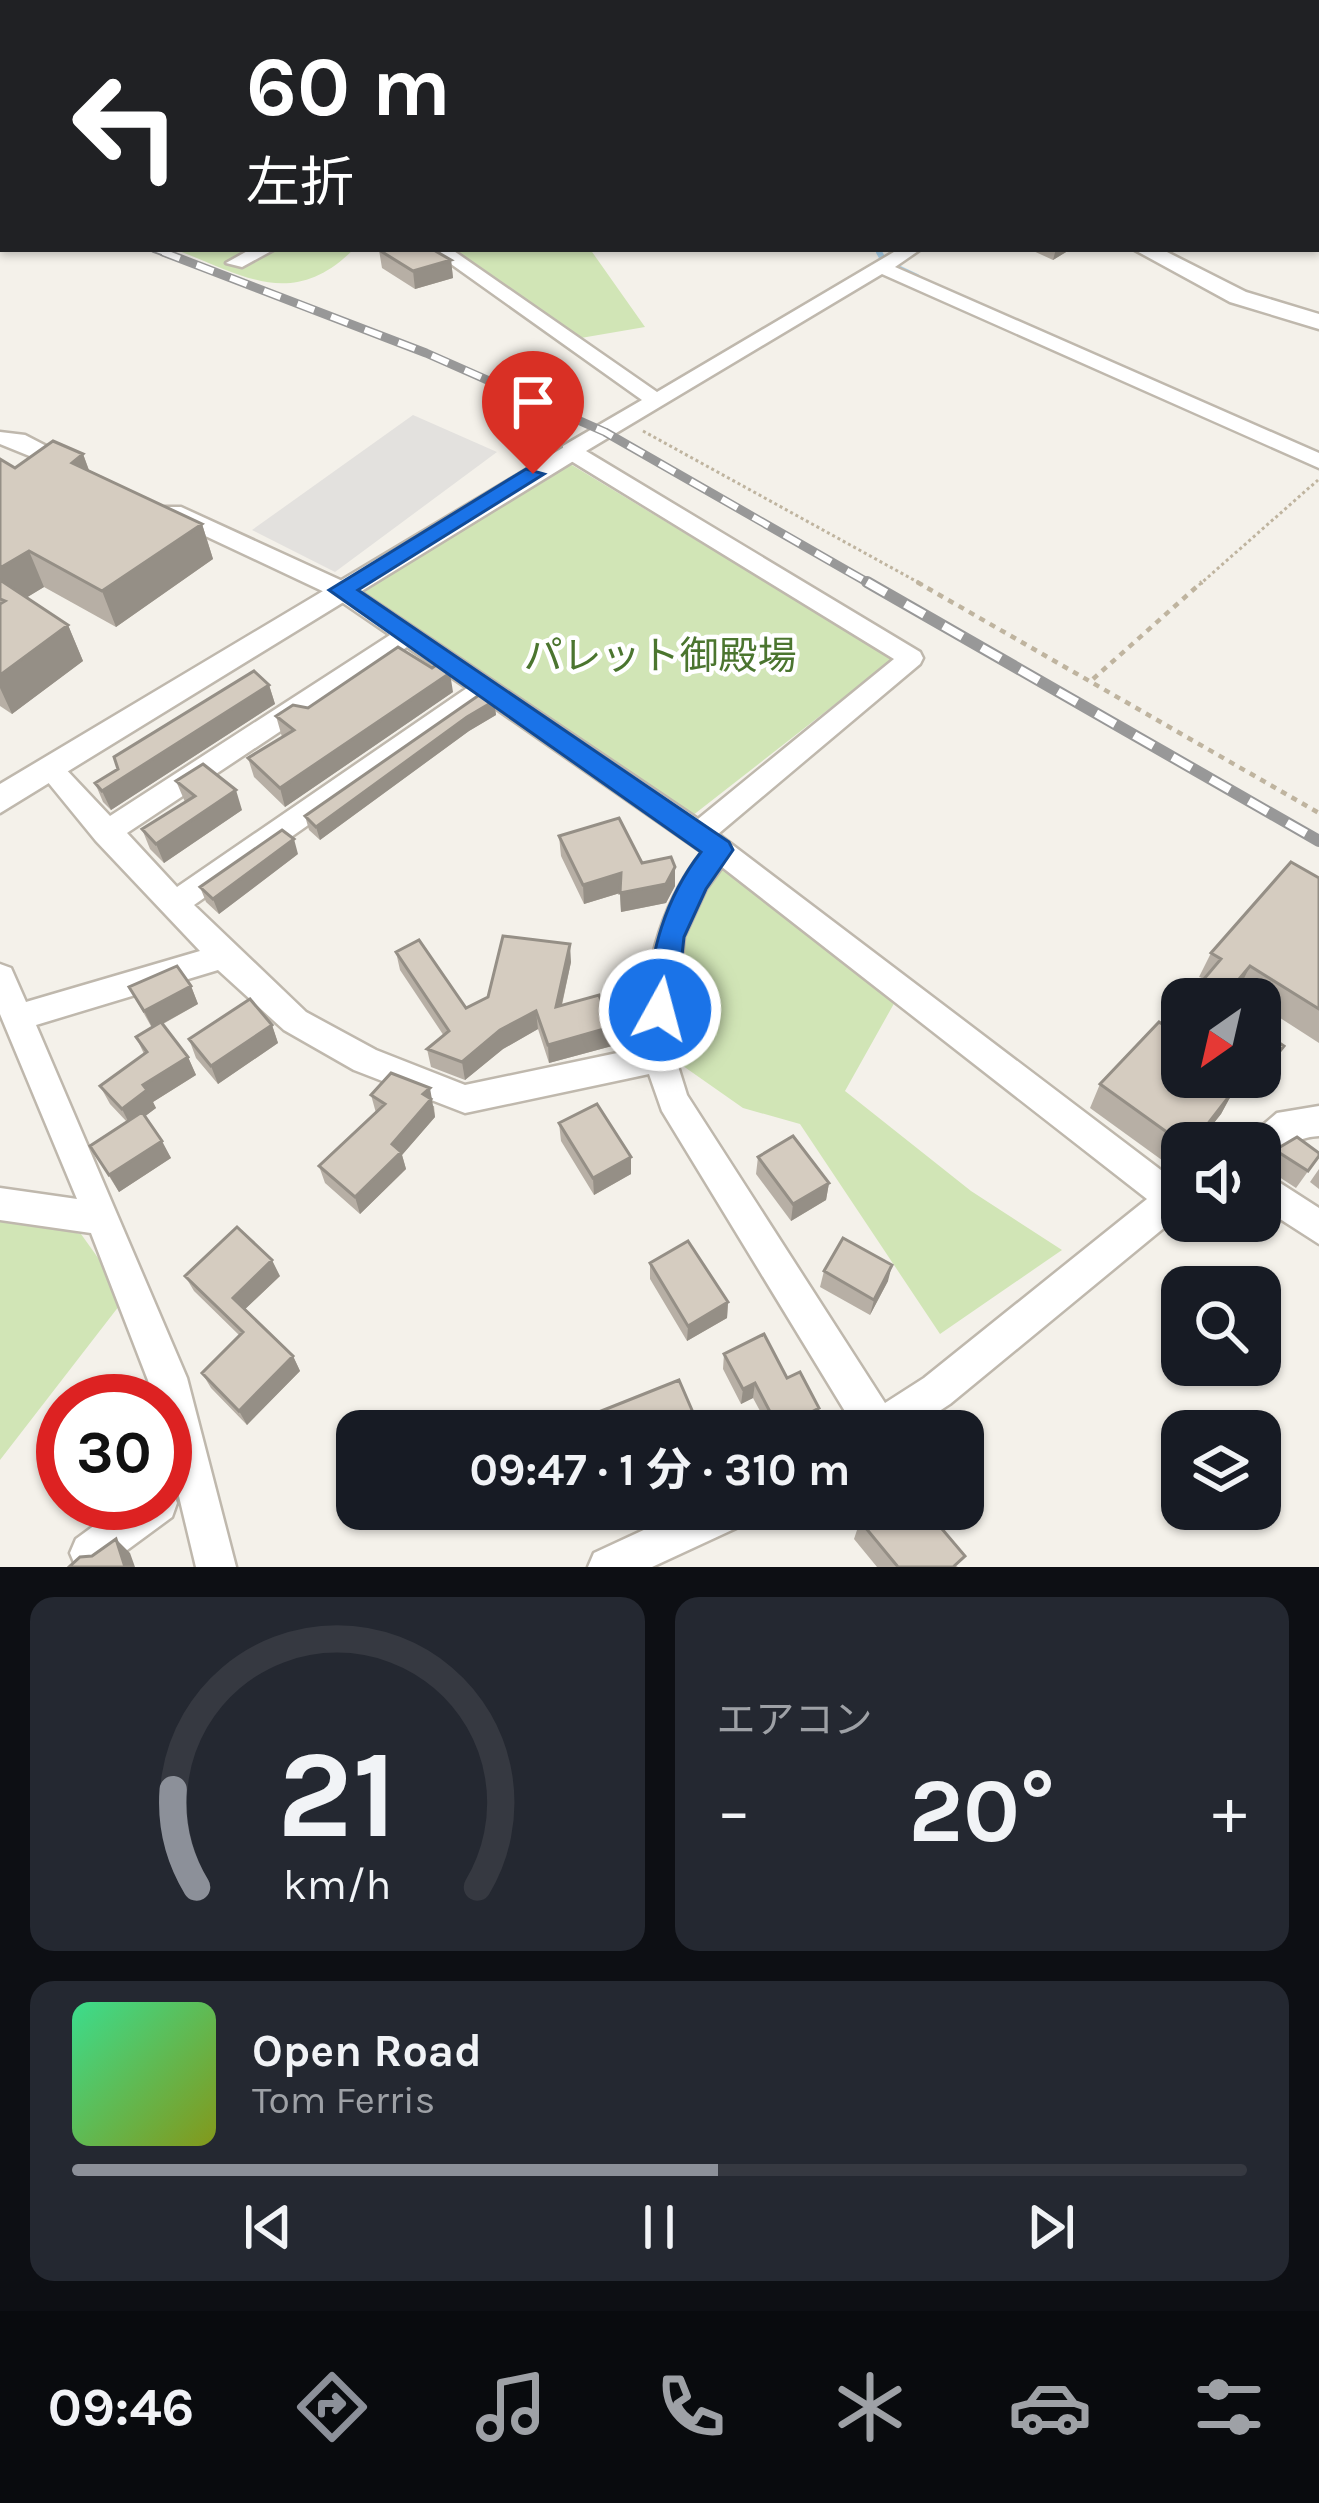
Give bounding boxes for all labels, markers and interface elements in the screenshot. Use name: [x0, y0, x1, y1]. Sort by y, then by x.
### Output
text: 60 m: [246, 38, 451, 136]
icon: left: [48, 48, 204, 204]
text: 左折: [246, 151, 354, 215]
pin: [482, 351, 584, 474]
icon: arrive: [500, 369, 566, 435]
park label: パレット御殿場: [523, 633, 797, 679]
position arrow: [597, 947, 723, 1073]
north arrow: [1161, 978, 1281, 1098]
map controls: [1161, 978, 1281, 1530]
button: sound: [1161, 1122, 1281, 1242]
button: search: [1161, 1266, 1281, 1386]
speed limit sign: 30: [36, 1374, 192, 1530]
button: layers: [1161, 1410, 1281, 1530]
text: 09:47 · 1 分 · 310 m: [469, 1444, 851, 1496]
text: エアコン: [717, 1697, 873, 1743]
text: 21: [277, 1722, 397, 1867]
text: 20°: [909, 1758, 1055, 1864]
text: −: [717, 1772, 751, 1850]
text: +: [1212, 1772, 1247, 1850]
text: km/h: [283, 1860, 392, 1910]
text: Open Road: [252, 2025, 482, 2077]
text: Tom Ferris: [252, 2077, 435, 2123]
icon: previous: [235, 2194, 301, 2260]
icon: pause: [626, 2194, 692, 2260]
icon: next: [1018, 2194, 1084, 2260]
icon: directions: [290, 2365, 374, 2449]
icon: music: [469, 2365, 553, 2449]
icon: phone: [649, 2365, 733, 2449]
icon: climate: [828, 2365, 912, 2449]
icon: car: [1008, 2365, 1092, 2449]
icon: filters: [1187, 2365, 1271, 2449]
text: 09:46: [48, 2375, 194, 2439]

